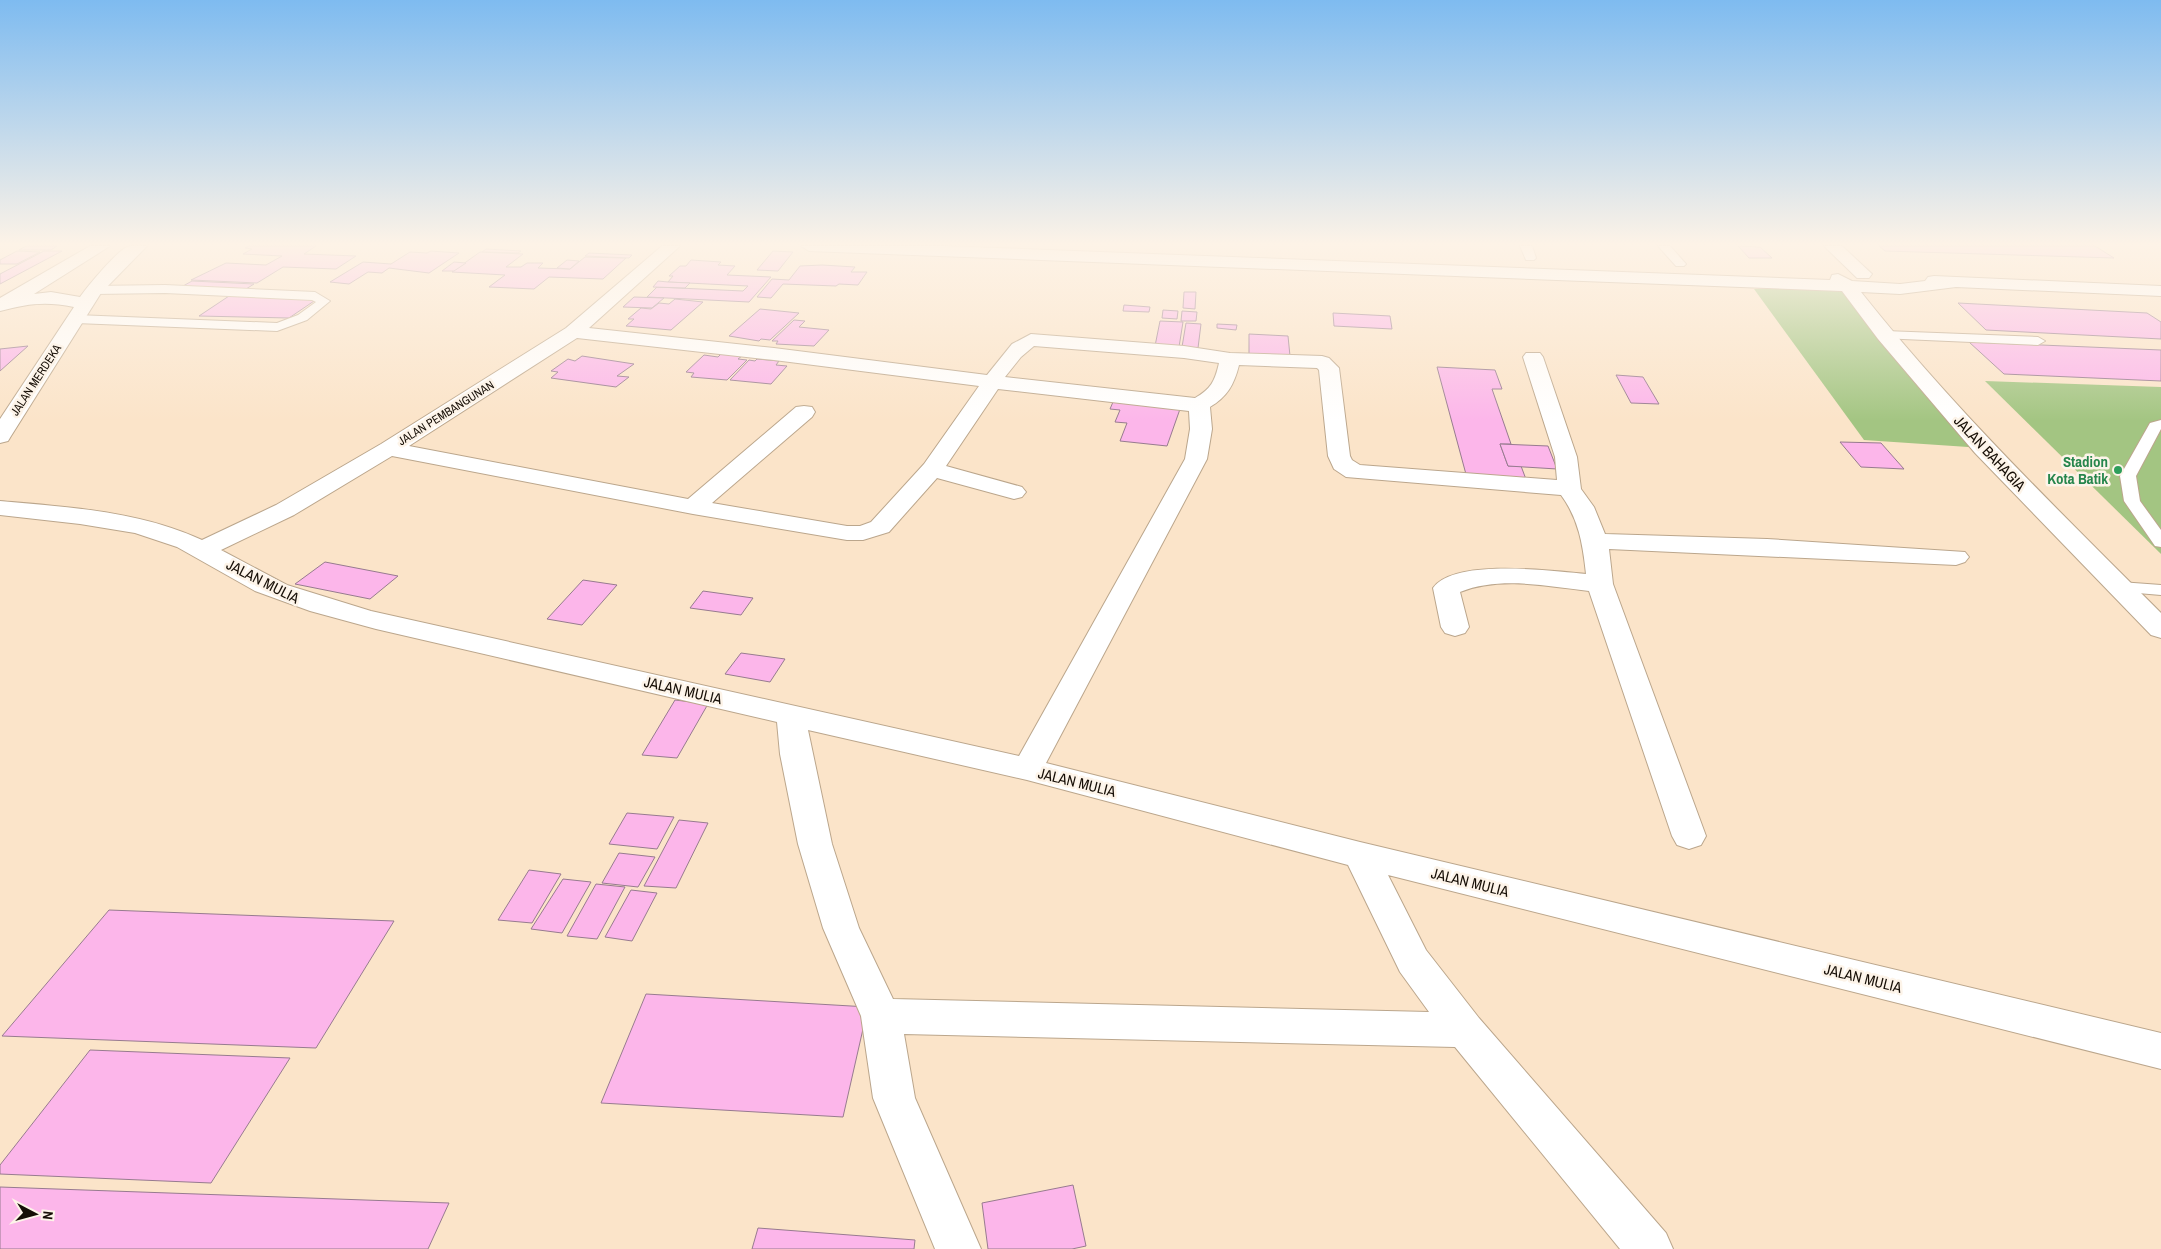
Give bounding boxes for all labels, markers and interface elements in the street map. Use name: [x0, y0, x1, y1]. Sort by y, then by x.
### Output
street label: JALAN MERDEKA: [7, 341, 65, 419]
street label: JALAN PEMBANGUNAN: [395, 377, 497, 449]
street label: JALAN BAHAGIA: [1949, 411, 2031, 496]
place label: Stadion Kota Batik: [2047, 451, 2108, 489]
marker: Stadion Kota Batik: [2112, 464, 2124, 476]
street label: JALAN MULIA: [223, 554, 304, 609]
street label: JALAN MULIA: [642, 671, 725, 709]
street label: JALAN MULIA: [1036, 762, 1119, 802]
street label: JALAN MULIA: [1429, 862, 1512, 902]
street label: JALAN MULIA: [1822, 958, 1905, 998]
north arrow: [10, 1189, 60, 1239]
text: N: [39, 1210, 57, 1220]

